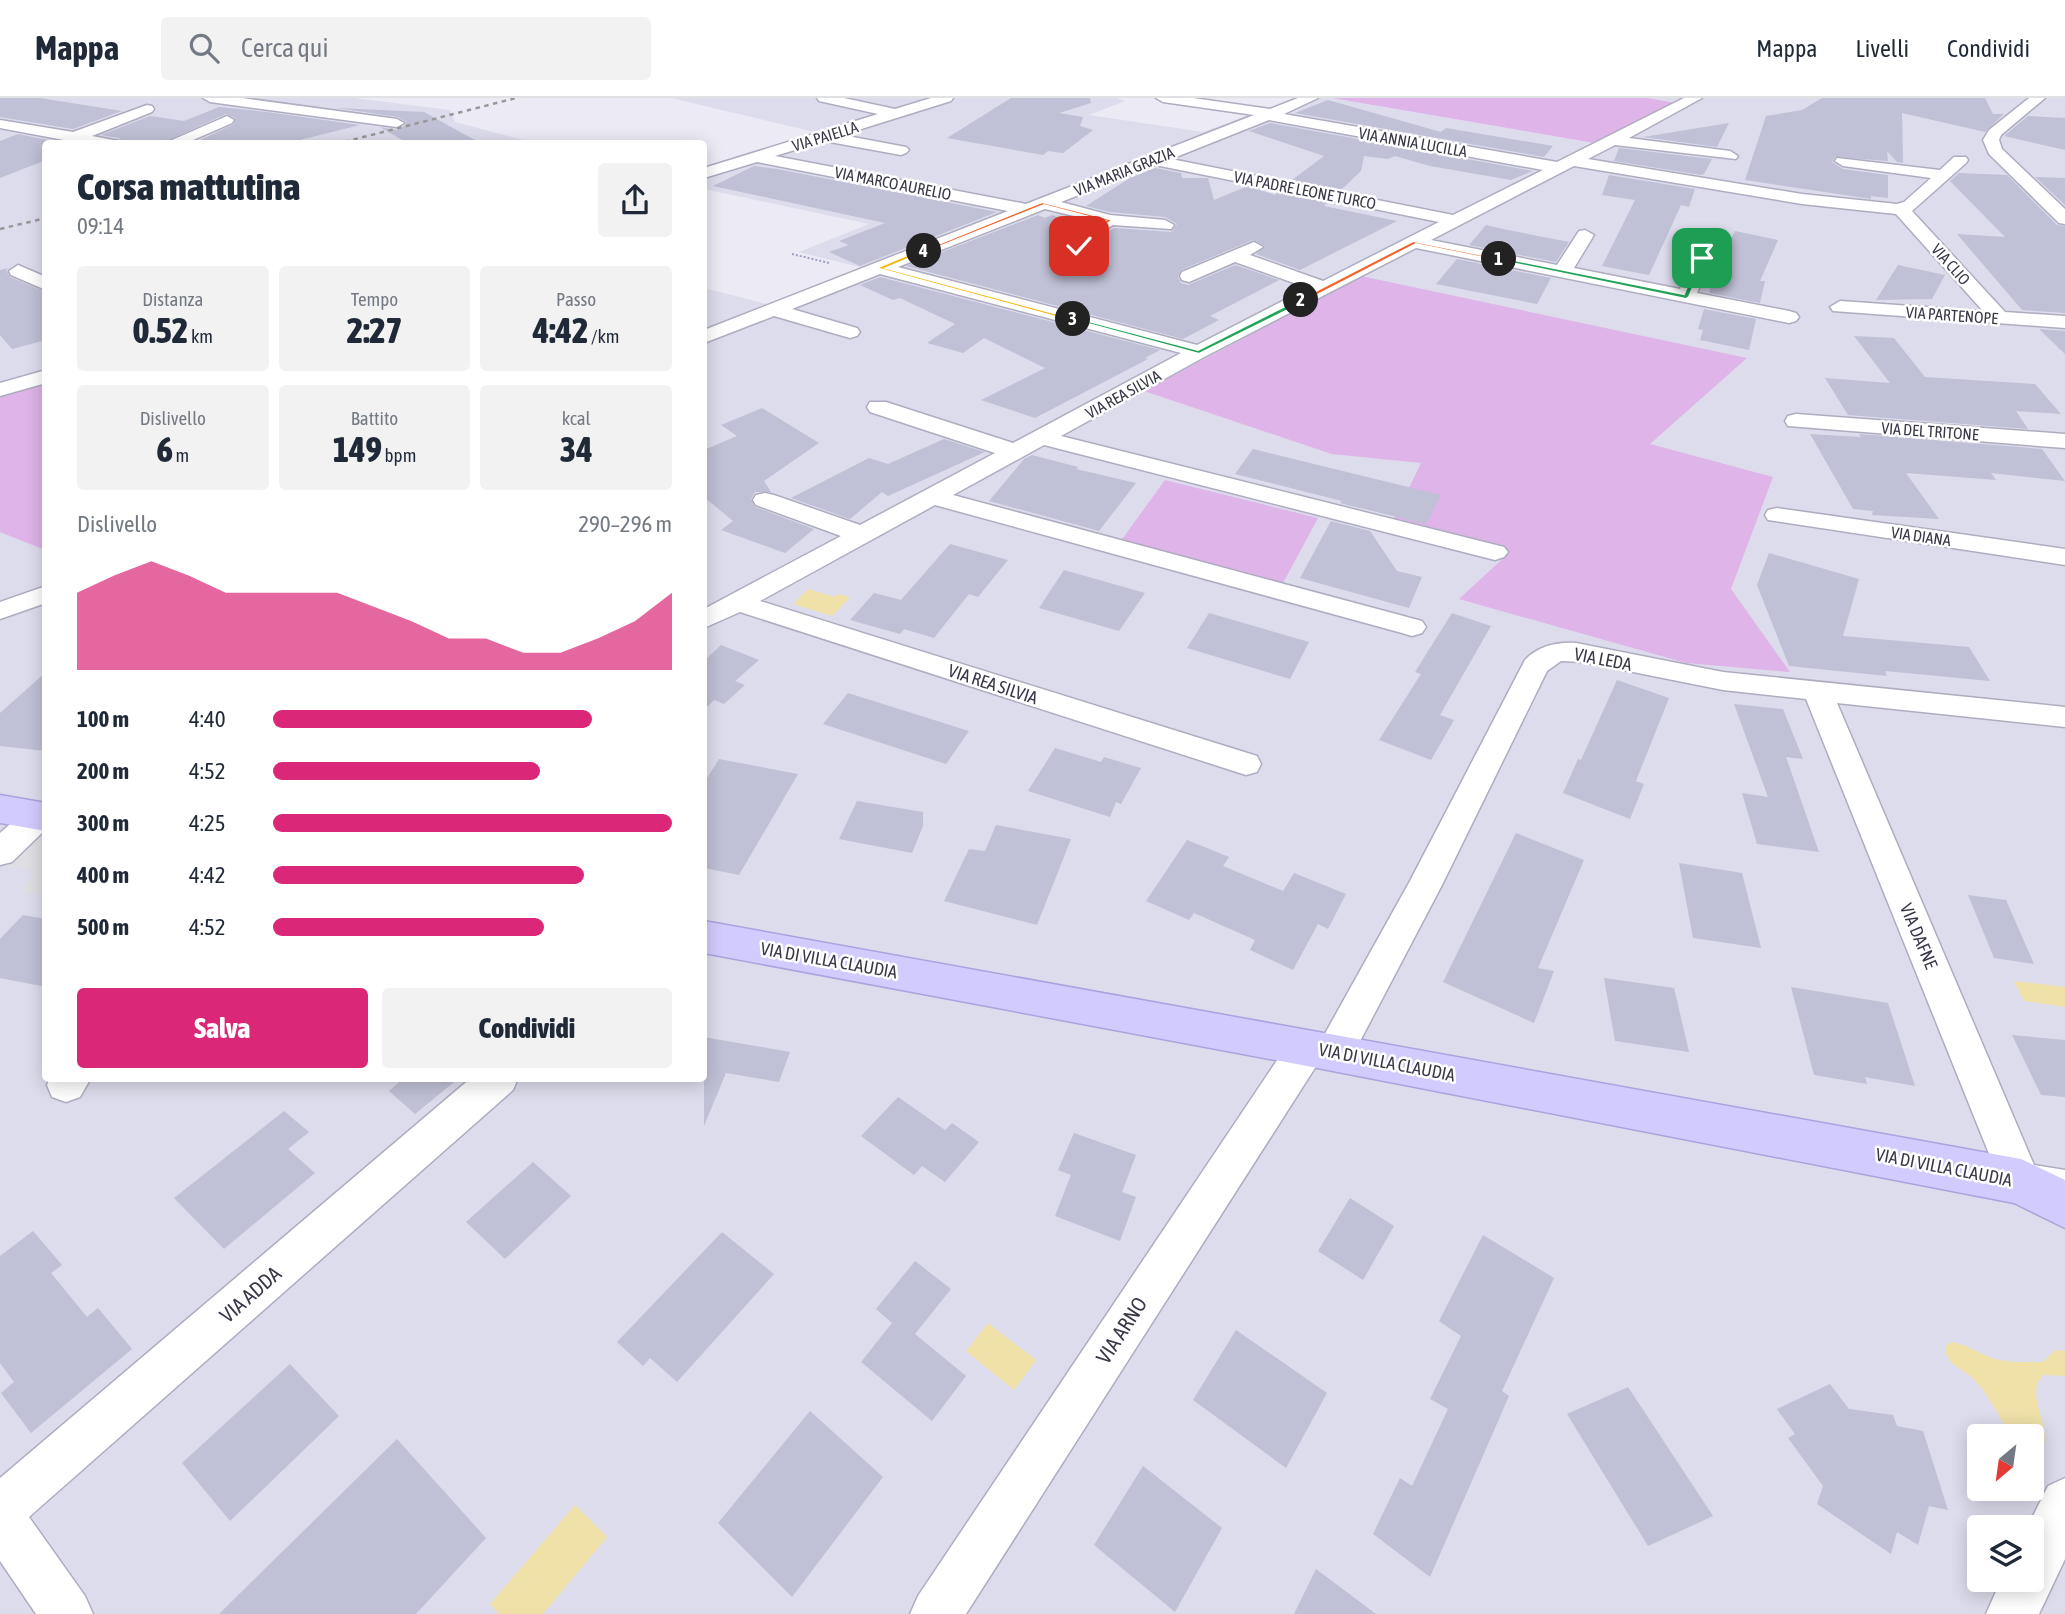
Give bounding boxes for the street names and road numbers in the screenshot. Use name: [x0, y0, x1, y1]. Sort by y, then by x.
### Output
street label: VIA PAIELLA: [790, 117, 860, 155]
street label: VIA ANNIA LUCILLA: [1357, 124, 1469, 160]
street label: VIA MARIA GRAZIA: [1071, 143, 1177, 199]
street label: VIA MARCO AURELIO: [833, 163, 953, 203]
street label: VIA PADRE LEONE TURCO: [1232, 167, 1378, 213]
street label: VIA CLIO: [1928, 240, 1974, 288]
street label: VIA PARTENOPE: [1905, 303, 1999, 327]
street label: VIA REA SILVIA: [1082, 366, 1164, 422]
street label: VIA DEL TRITONE: [1881, 419, 1979, 443]
street label: VIA DIANA: [1890, 523, 1952, 549]
street label: VIA LEDA: [1572, 643, 1634, 675]
street label: VIA REA SILVIA: [946, 660, 1041, 708]
street label: VIA DAFNE: [1896, 900, 1942, 972]
street label: VIA DI VILLA CLAUDIA: [759, 938, 899, 982]
street label: VIA DI VILLA CLAUDIA: [1317, 1038, 1457, 1086]
street label: VIA DI VILLA CLAUDIA: [1874, 1143, 2014, 1191]
street label: VIA ADDA: [215, 1261, 286, 1327]
street label: VIA ARNO: [1091, 1292, 1151, 1368]

